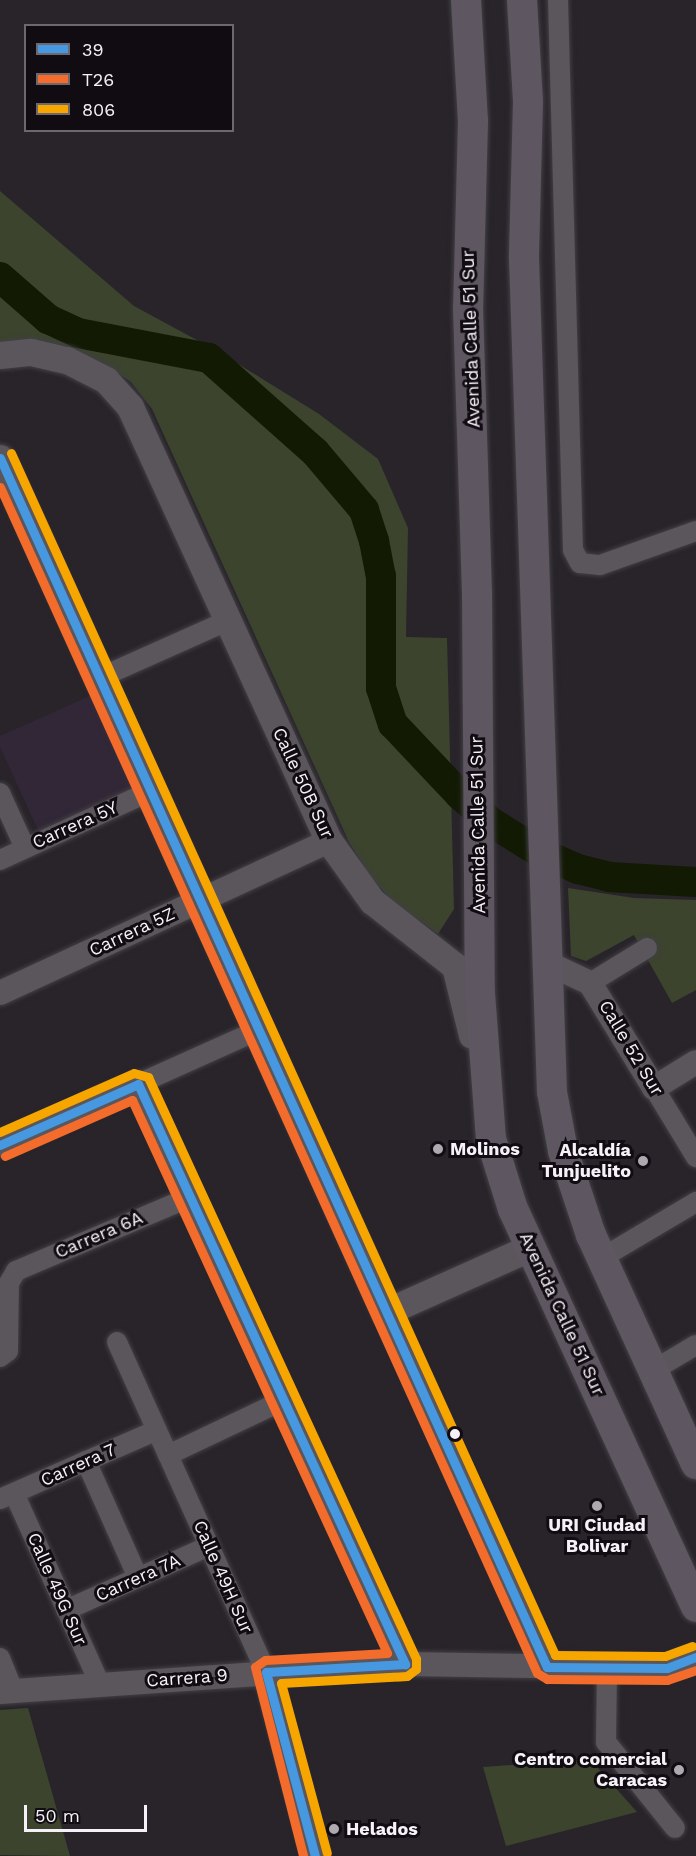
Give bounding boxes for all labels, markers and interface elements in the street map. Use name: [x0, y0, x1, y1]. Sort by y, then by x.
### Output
legend: [24, 24, 234, 132]
text: 39: [82, 39, 104, 60]
text: T26: [82, 69, 114, 90]
text: 806: [82, 99, 115, 120]
street label: Avenida Calle 51 Sur: [457, 250, 485, 428]
street label: Calle 50B Sur: [268, 724, 338, 842]
street label: Avenida Calle 51 Sur: [466, 736, 490, 914]
street label: Carrera 5Y: [29, 797, 121, 853]
street label: Carrera 5Z: [85, 903, 179, 961]
street label: Calle 52 Sur: [594, 997, 668, 1099]
place label: Molinos: [450, 1138, 520, 1160]
place label: Alcaldía Tunjuelito: [541, 1140, 631, 1182]
marker: Molinos: [431, 1142, 445, 1156]
marker: Alcaldía Tunjuelito: [636, 1154, 650, 1168]
street label: Carrera 6A: [52, 1207, 146, 1263]
street label: Avenida Calle 51 Sur: [515, 1229, 609, 1399]
unlabelled marker: [449, 1428, 461, 1440]
street label: Carrera 7: [37, 1439, 119, 1491]
marker: URI Ciudad Bolivar: [590, 1499, 604, 1513]
place label: URI Ciudad Bolivar: [548, 1515, 646, 1558]
street label: Calle 49H Sur: [188, 1517, 258, 1637]
street label: Calle 49G Sur: [22, 1529, 92, 1649]
street label: Carrera 7A: [92, 1549, 184, 1607]
street label: Carrera 9: [145, 1664, 229, 1692]
place label: Centro comercial Caracas: [514, 1749, 667, 1792]
marker: Centro comercial Caracas: [672, 1763, 686, 1777]
scale bar: [27, 1793, 150, 1831]
text: 50 m: [35, 1805, 80, 1826]
place label: Helados: [346, 1818, 418, 1840]
marker: Helados: [327, 1822, 341, 1836]

